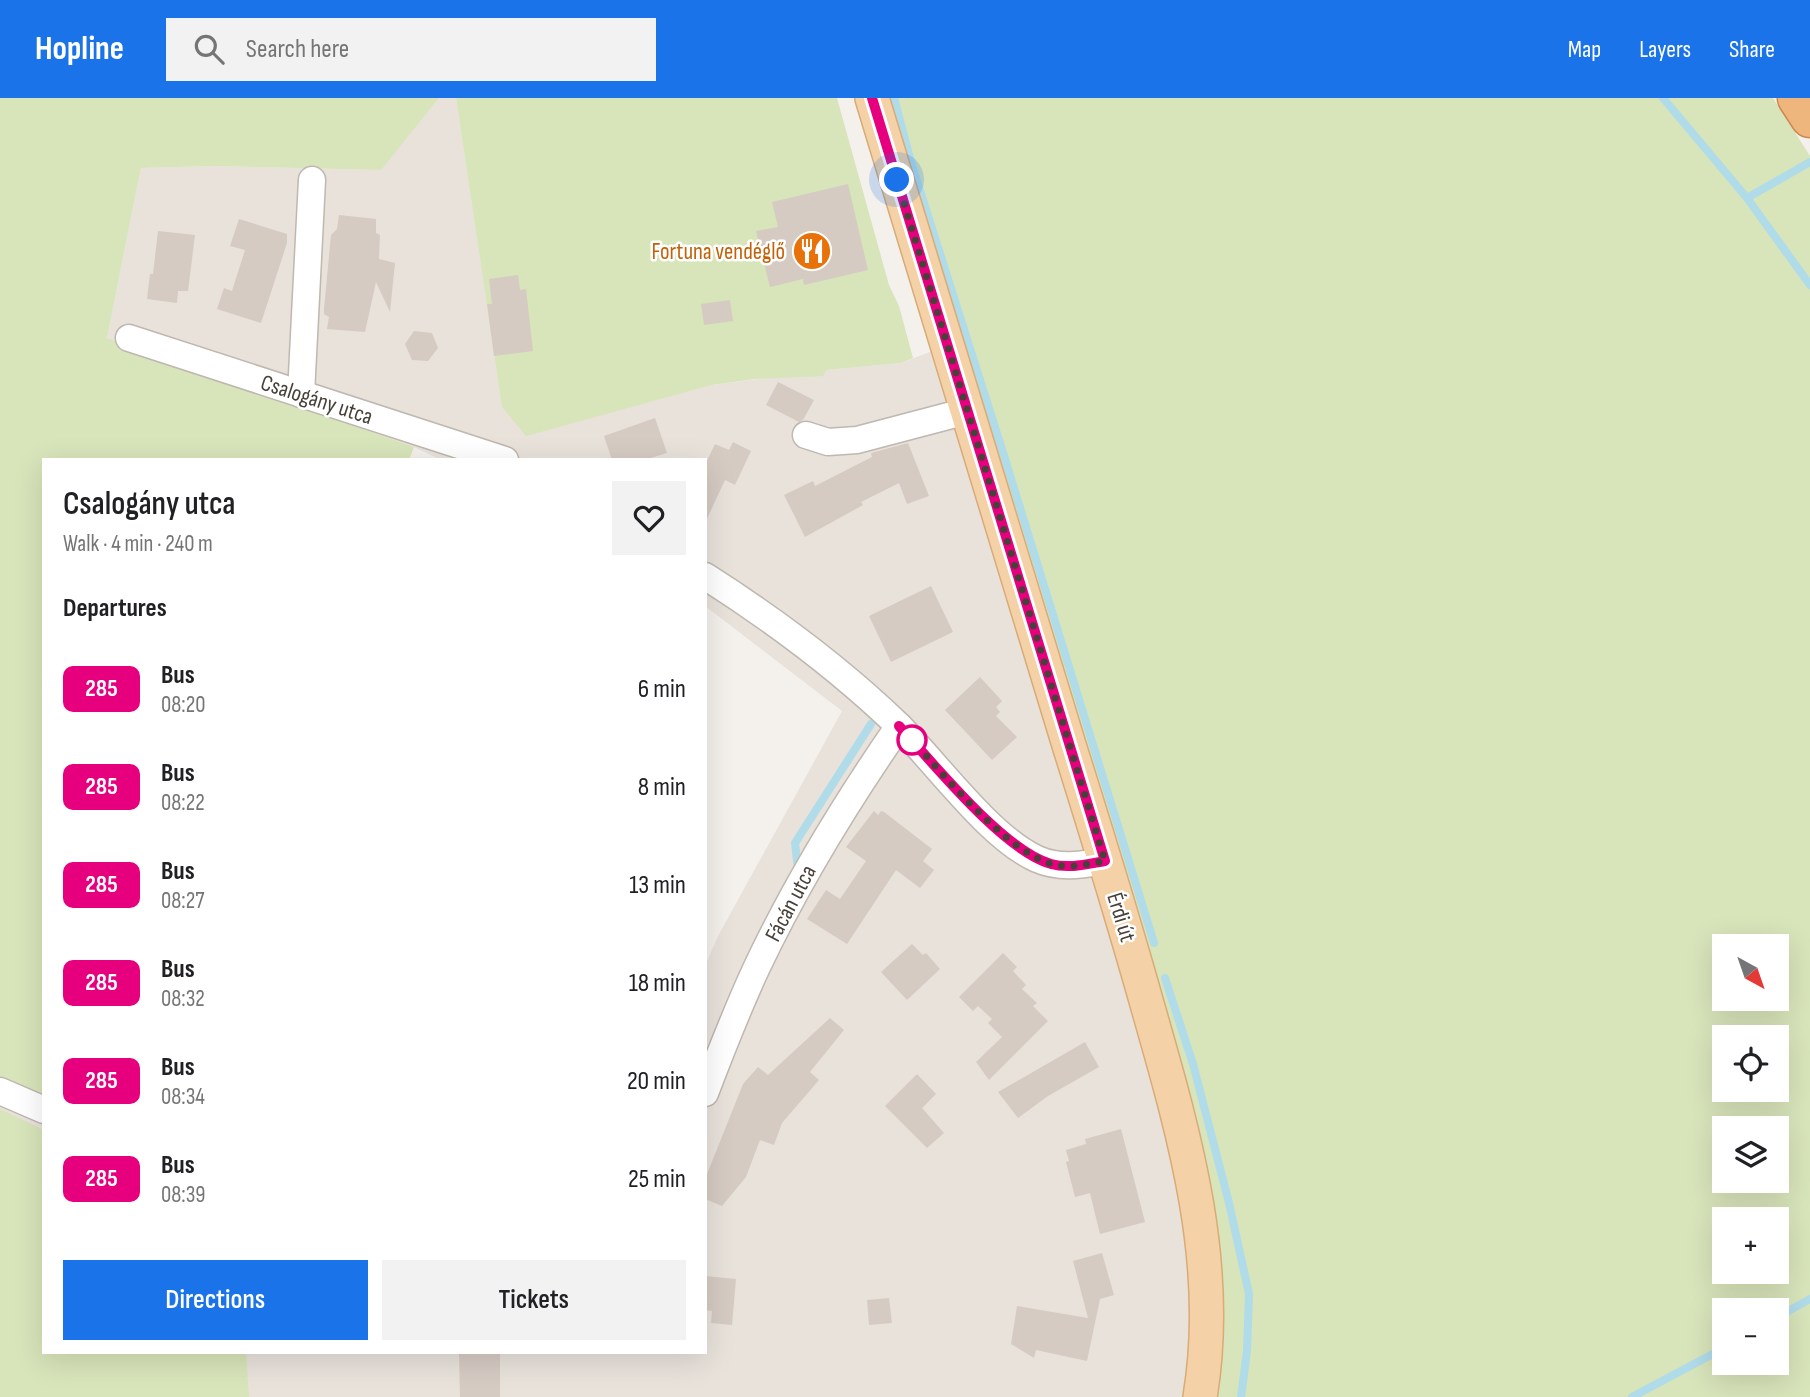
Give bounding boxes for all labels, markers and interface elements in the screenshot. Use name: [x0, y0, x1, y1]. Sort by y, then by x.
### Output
search box: [166, 18, 656, 81]
text: Hopline: [35, 29, 124, 69]
icon: search: [190, 30, 228, 68]
text: Search here: [246, 34, 349, 65]
text: Map: [1568, 35, 1601, 64]
text: Layers: [1639, 35, 1691, 64]
text: Share: [1729, 35, 1775, 64]
your location: [879, 162, 914, 197]
restaurant icon: Fortuna vendéglő: [791, 230, 833, 272]
place label: Fortuna vendéglő: [652, 238, 785, 266]
street label: Csalogány utca: [257, 369, 376, 431]
button: heart: [612, 481, 686, 555]
text: Csalogány utca: [63, 484, 235, 524]
text: Walk · 4 min · 240 m: [63, 530, 213, 558]
text: Departures: [63, 593, 167, 624]
text: Bus: [161, 660, 195, 691]
text: 285: [85, 674, 118, 703]
text: 6 min: [638, 674, 686, 705]
text: 08:20: [161, 691, 205, 719]
unlabelled marker: [897, 725, 927, 755]
text: Bus: [161, 758, 195, 789]
text: 285: [85, 772, 118, 801]
text: 8 min: [638, 772, 686, 803]
text: 08:22: [161, 789, 205, 817]
text: Bus: [161, 856, 195, 887]
street label: Fácán utca: [759, 860, 823, 947]
text: 285: [85, 870, 118, 899]
text: 13 min: [629, 870, 686, 901]
text: 08:27: [161, 887, 204, 915]
street label: Érdi út: [1100, 889, 1142, 945]
north arrow: [1712, 934, 1788, 1012]
map controls: [1712, 934, 1789, 1375]
text: Bus: [161, 954, 195, 985]
text: 285: [85, 968, 118, 997]
text: 18 min: [629, 968, 686, 999]
text: 08:32: [161, 985, 205, 1013]
button: locate: [1712, 1025, 1789, 1102]
text: Bus: [161, 1052, 195, 1083]
text: 285: [85, 1066, 118, 1095]
text: 20 min: [627, 1066, 686, 1097]
text: 08:34: [161, 1083, 205, 1111]
button: layers: [1712, 1116, 1789, 1193]
text: Bus: [161, 1150, 195, 1181]
text: 285: [85, 1164, 118, 1193]
text: 25 min: [628, 1164, 686, 1195]
text: 08:39: [161, 1181, 206, 1209]
button: +: [1712, 1207, 1789, 1284]
button: Directions: [63, 1260, 368, 1340]
button: Tickets: [382, 1260, 686, 1340]
button: −: [1712, 1298, 1789, 1375]

